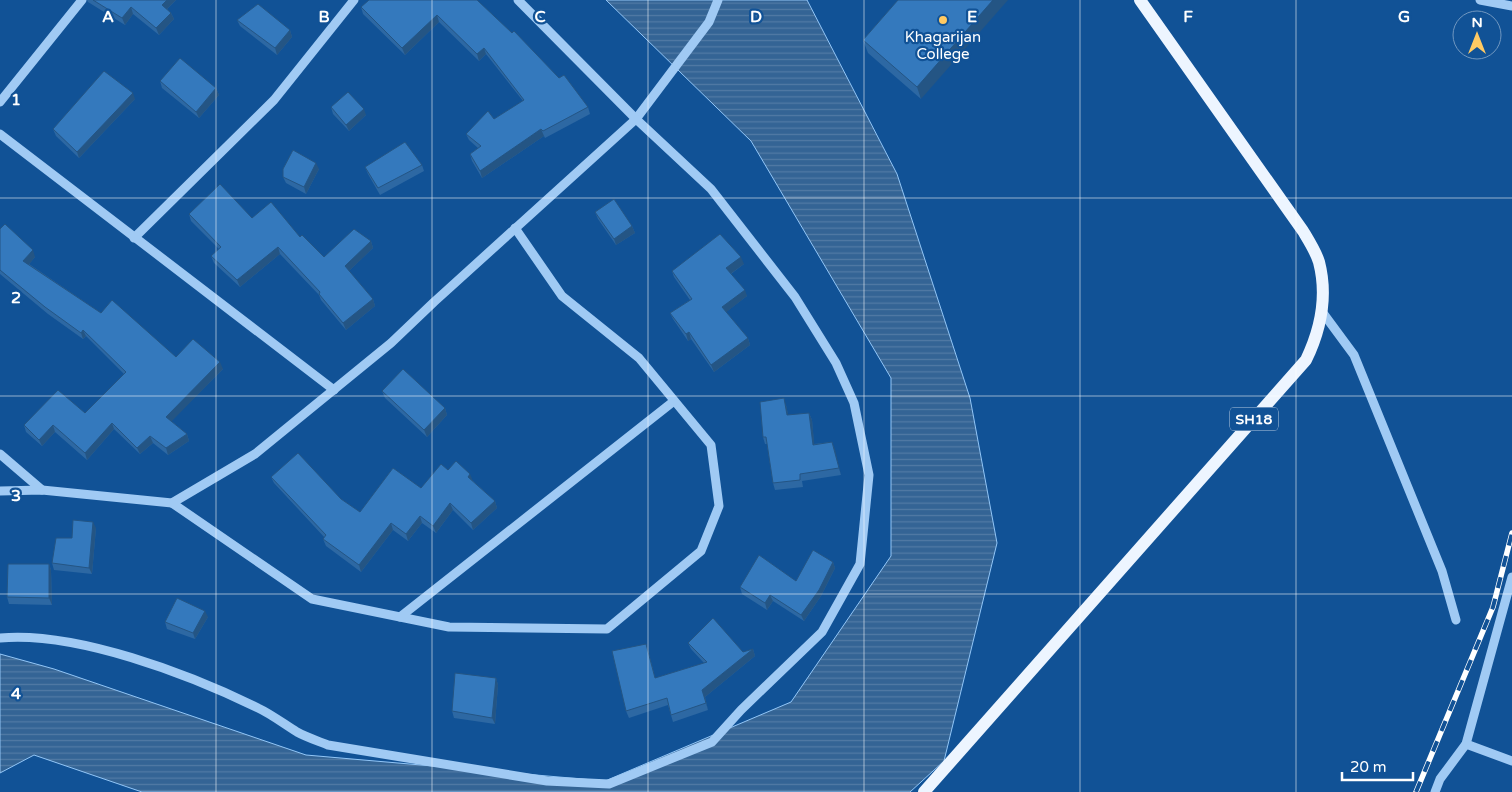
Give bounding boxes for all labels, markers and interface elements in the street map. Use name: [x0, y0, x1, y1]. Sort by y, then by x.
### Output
text: A: [102, 7, 114, 27]
text: B: [318, 7, 330, 27]
text: C: [534, 7, 546, 27]
text: D: [750, 7, 762, 27]
text: E: [967, 7, 977, 27]
text: F: [1183, 7, 1193, 27]
text: G: [1398, 7, 1410, 27]
north arrow: [1452, 10, 1502, 60]
marker: Khagarijan College: [937, 14, 949, 26]
text: N: [1471, 14, 1483, 31]
place label: Khagarijan College: [905, 28, 981, 63]
text: 1: [11, 90, 21, 110]
text: 2: [11, 288, 21, 308]
road number: SH18: [1230, 408, 1278, 430]
text: 3: [11, 486, 21, 506]
text: 4: [11, 684, 21, 704]
scale bar: [1342, 750, 1413, 782]
text: 20 m: [1350, 758, 1387, 776]

